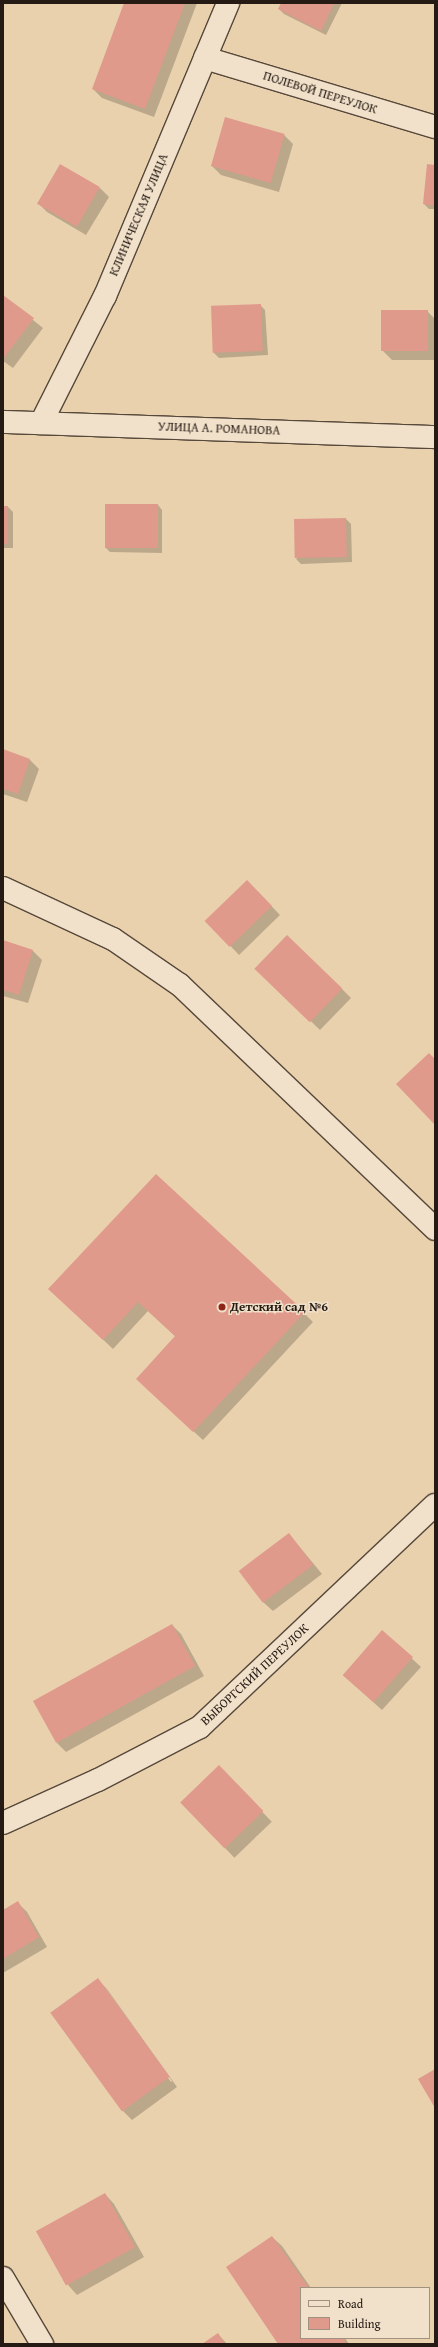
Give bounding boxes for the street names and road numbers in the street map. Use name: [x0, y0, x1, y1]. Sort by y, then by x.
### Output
street label: ПОЛЕВОЙ ПЕРЕУЛОК: [261, 68, 379, 118]
street label: КЛИНИЧЕСКАЯ УЛИЦА: [106, 151, 172, 279]
street label: УЛИЦА А. РОМАНОВА: [157, 419, 281, 439]
street label: ВЫБОРГСКИЙ ПЕРЕУЛОК: [198, 1621, 312, 1729]

